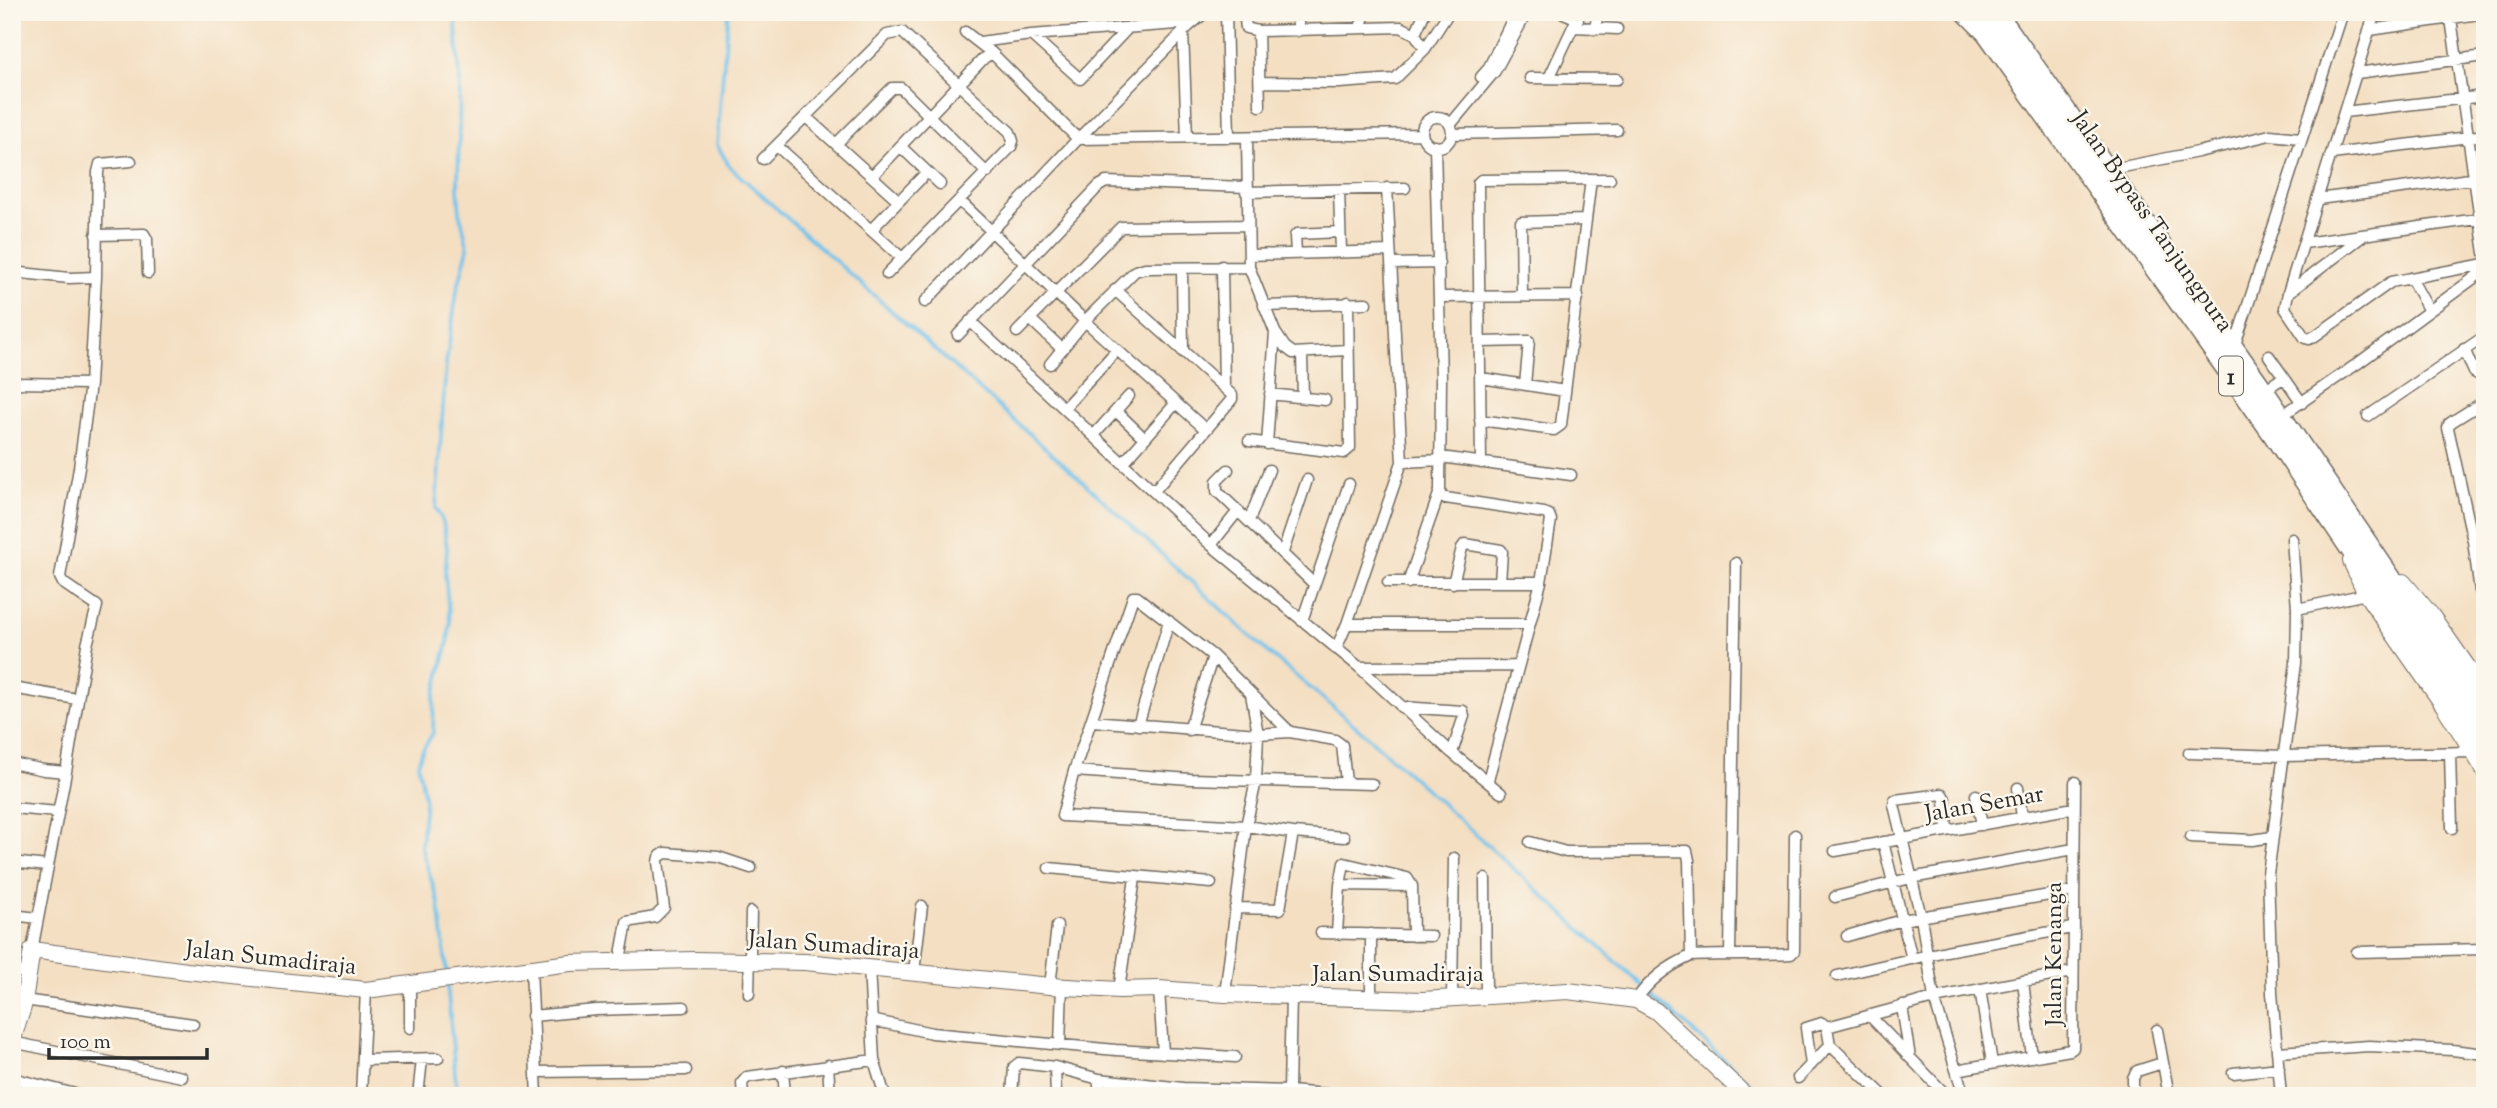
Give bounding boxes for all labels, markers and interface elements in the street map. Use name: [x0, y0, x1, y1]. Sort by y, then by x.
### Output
street label: Jalan Bypass Tanjungpura: [2061, 103, 2241, 340]
road number: 1: [2219, 356, 2243, 396]
street label: Jalan Semar: [1920, 778, 2046, 832]
street label: Jalan Kenanga: [2038, 882, 2072, 1028]
street label: Jalan Sumadiraja: [745, 923, 921, 969]
street label: Jalan Sumadiraja: [182, 933, 358, 985]
street label: Jalan Sumadiraja: [1310, 958, 1484, 992]
scale bar: [49, 1017, 206, 1061]
text: 100 m: [60, 1028, 111, 1058]

